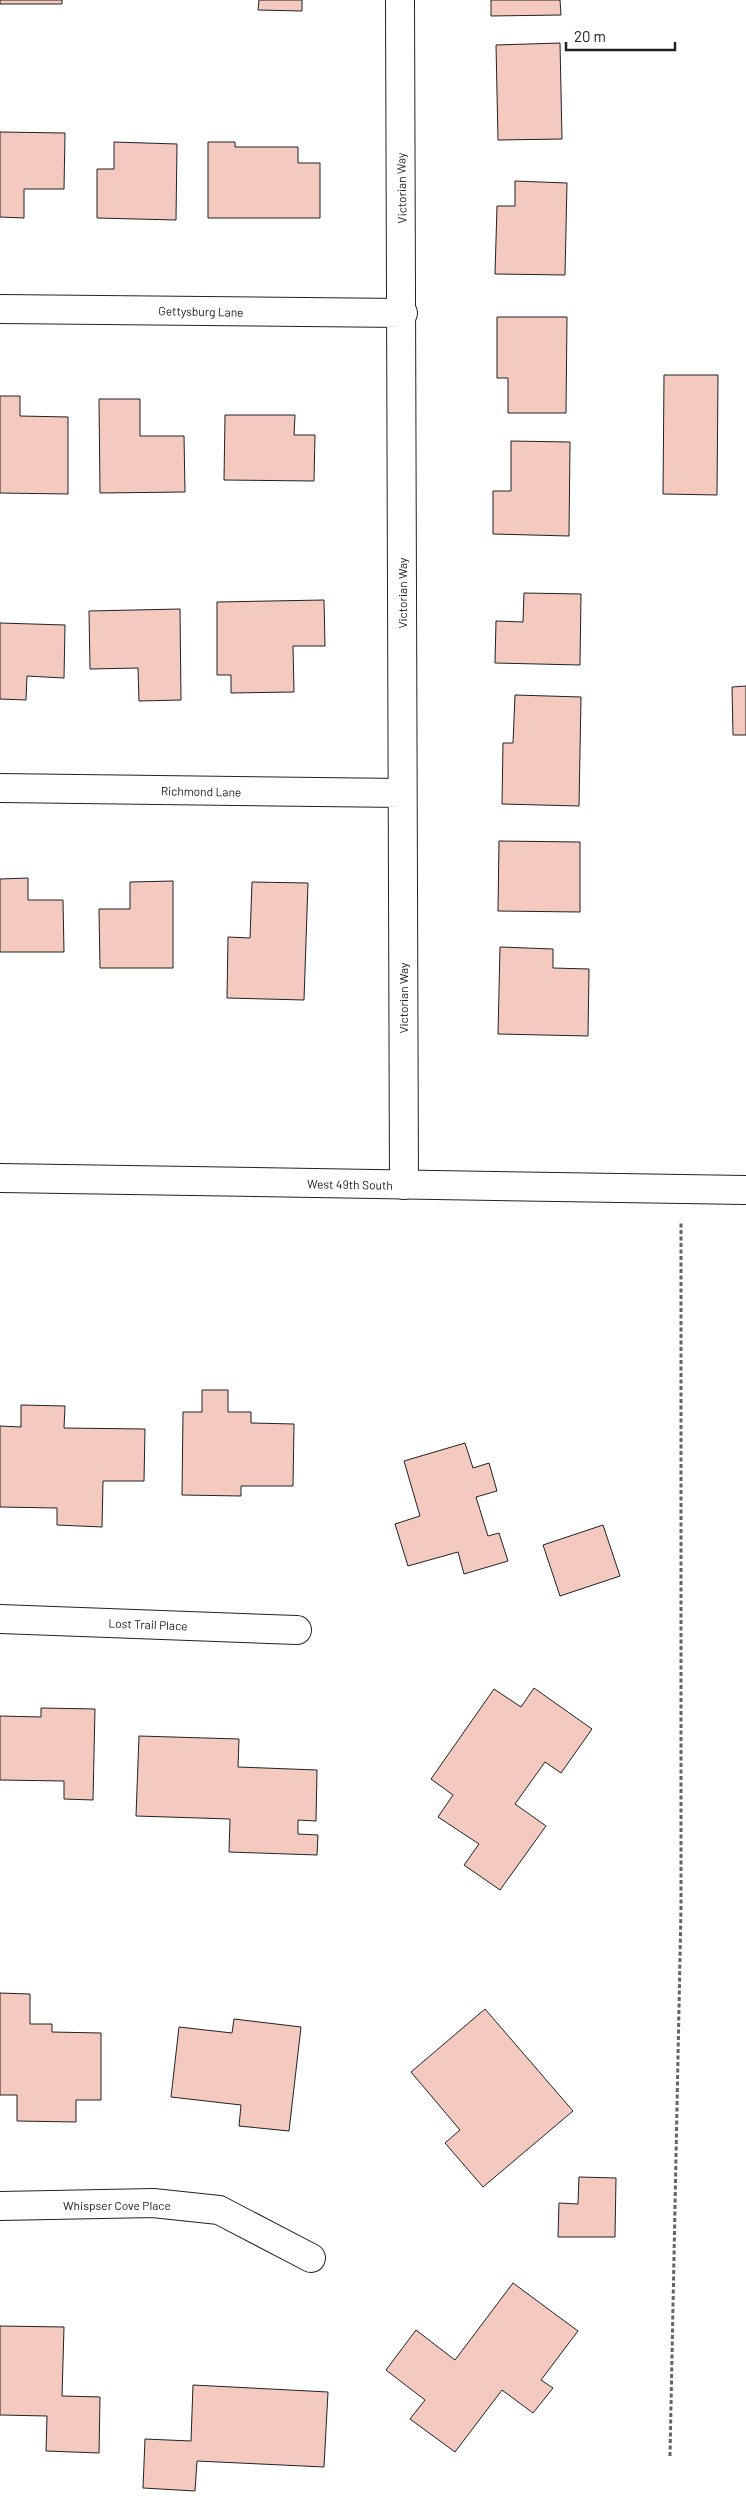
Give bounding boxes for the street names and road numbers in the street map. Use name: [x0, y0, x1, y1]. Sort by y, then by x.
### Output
street label: Victorian Way: [393, 152, 409, 224]
street label: Gettysburg Lane: [158, 303, 244, 319]
street label: Victorian Way: [395, 557, 409, 629]
street label: Richmond Lane: [161, 783, 241, 799]
street label: Victorian Way: [396, 962, 410, 1034]
street label: West 49th South: [307, 1176, 393, 1192]
street label: Lost Trail Place: [108, 1616, 188, 1632]
street label: Whispser Cove Place: [63, 2198, 171, 2212]

